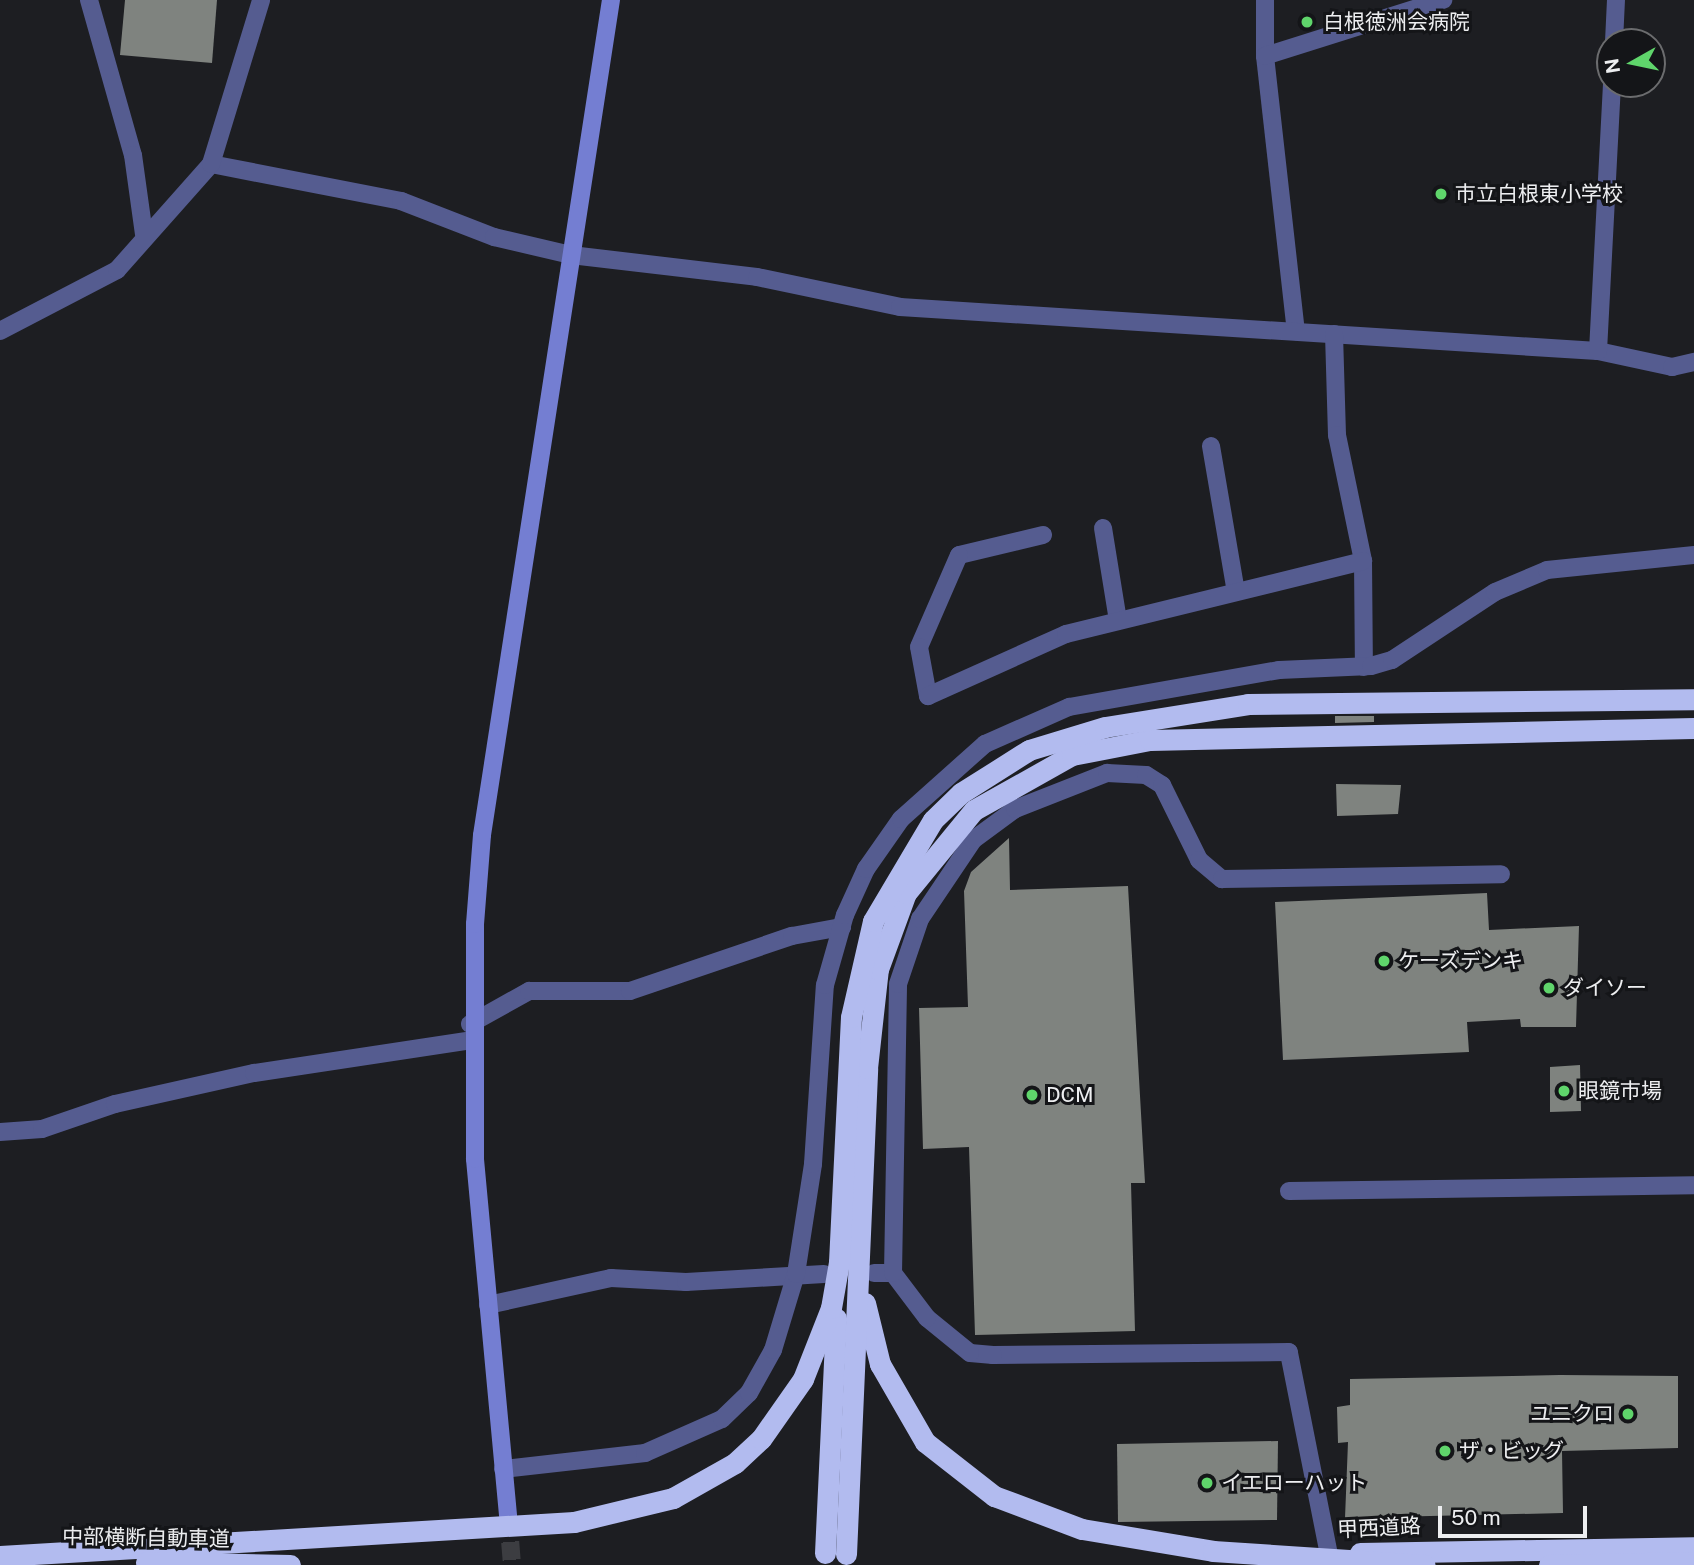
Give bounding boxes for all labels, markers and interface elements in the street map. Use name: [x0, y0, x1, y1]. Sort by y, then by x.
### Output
place label: 白根徳洲会病院: [1323, 9, 1470, 35]
marker: 白根徳洲会病院: [1297, 12, 1317, 32]
north arrow: [1596, 28, 1666, 98]
text: N: [1600, 57, 1624, 75]
place label: 市立白根東小学校: [1455, 181, 1623, 207]
marker: 市立白根東小学校: [1433, 186, 1449, 202]
place label: ケーズデンキ: [1398, 948, 1524, 974]
marker: ケーズデンキ: [1376, 953, 1392, 969]
place label: ダイソー: [1563, 975, 1647, 1001]
marker: ダイソー: [1541, 980, 1557, 996]
place label: 眼鏡市場: [1578, 1078, 1662, 1104]
place label: DCM: [1046, 1082, 1094, 1108]
marker: 眼鏡市場: [1556, 1083, 1572, 1099]
marker: DCM: [1024, 1087, 1040, 1103]
place label: ユニクロ: [1530, 1401, 1614, 1427]
marker: ユニクロ: [1620, 1406, 1636, 1422]
place label: ザ・ビッグ: [1459, 1438, 1564, 1464]
marker: ザ・ビッグ: [1437, 1443, 1453, 1459]
place label: イエローハット: [1221, 1470, 1368, 1496]
marker: イエローハット: [1199, 1475, 1215, 1491]
scale bar: [1442, 1492, 1591, 1536]
text: 50 m: [1451, 1505, 1501, 1530]
street label: 甲西道路: [1336, 1513, 1422, 1543]
street label: 中部横断自動車道: [62, 1524, 230, 1552]

